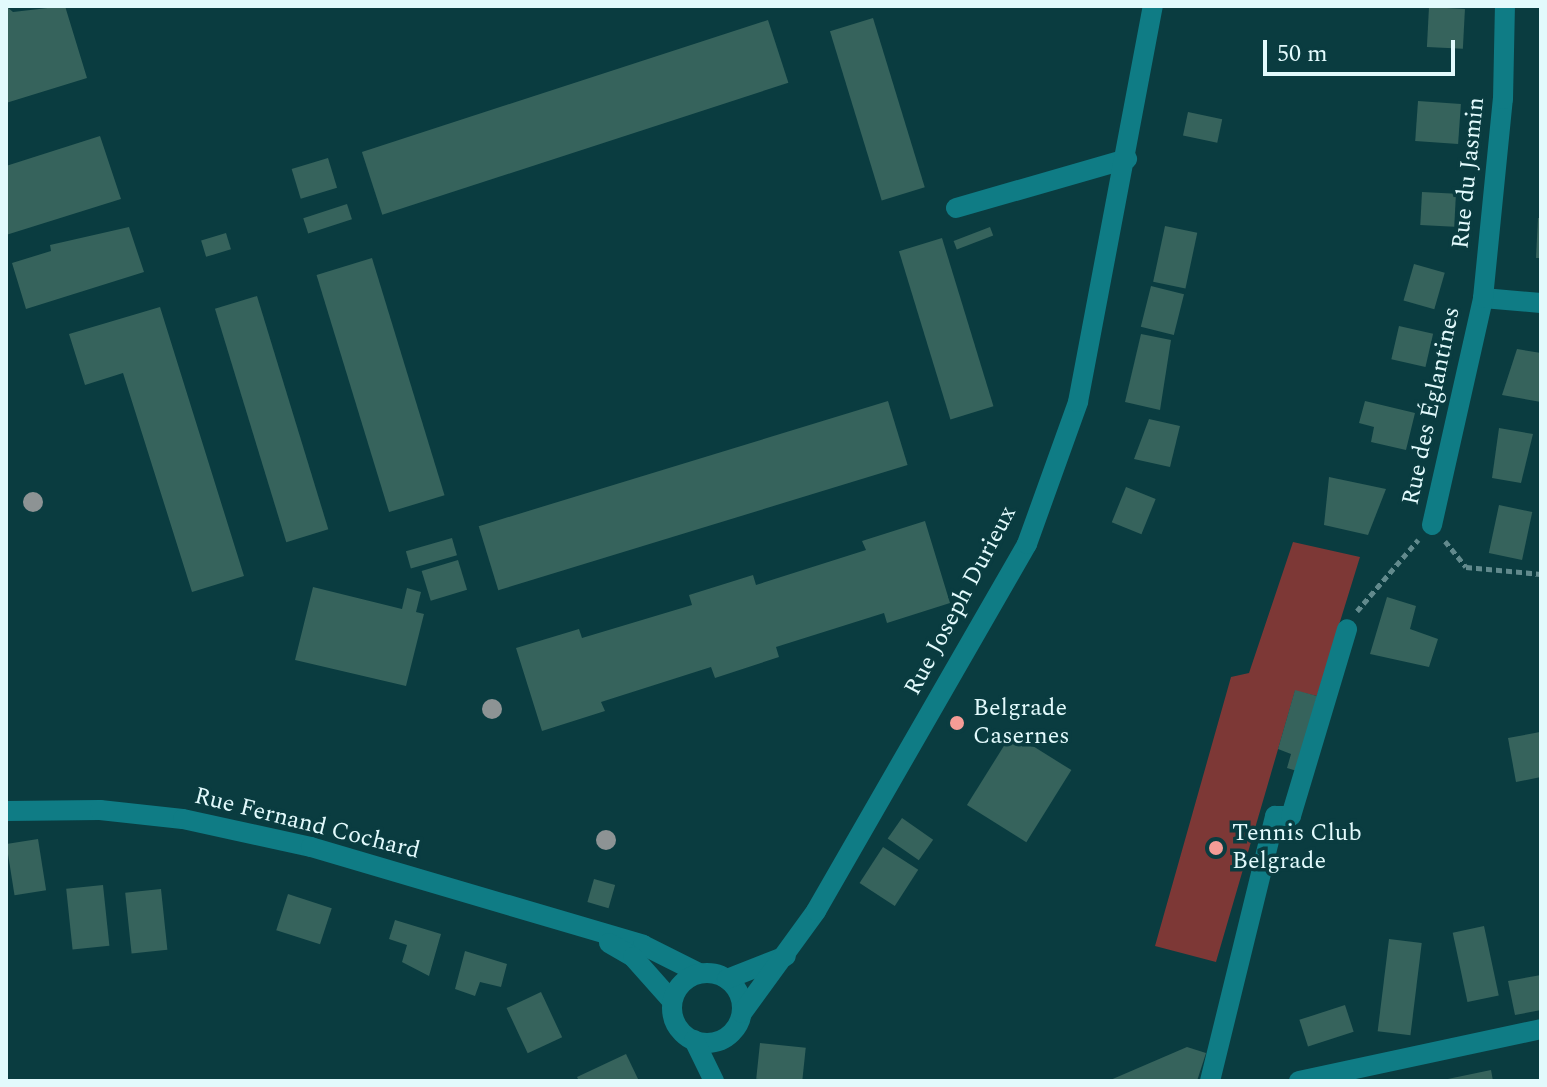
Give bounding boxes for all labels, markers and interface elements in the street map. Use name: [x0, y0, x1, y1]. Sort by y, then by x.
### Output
scale bar: [1267, 24, 1459, 74]
text: 50 m: [1277, 36, 1328, 72]
street label: Rue du Jasmin: [1447, 96, 1491, 250]
street label: Rue des Églantines: [1397, 304, 1467, 508]
street label: Rue Joseph Durieux: [899, 501, 1023, 701]
place label: Belgrade Casernes: [973, 695, 1070, 751]
marker: Belgrade Casernes: [948, 714, 966, 732]
street label: Rue Fernand Cochard: [191, 782, 423, 866]
place label: Tennis Club Belgrade: [1232, 820, 1362, 876]
marker: Tennis Club Belgrade: [1207, 839, 1225, 857]

